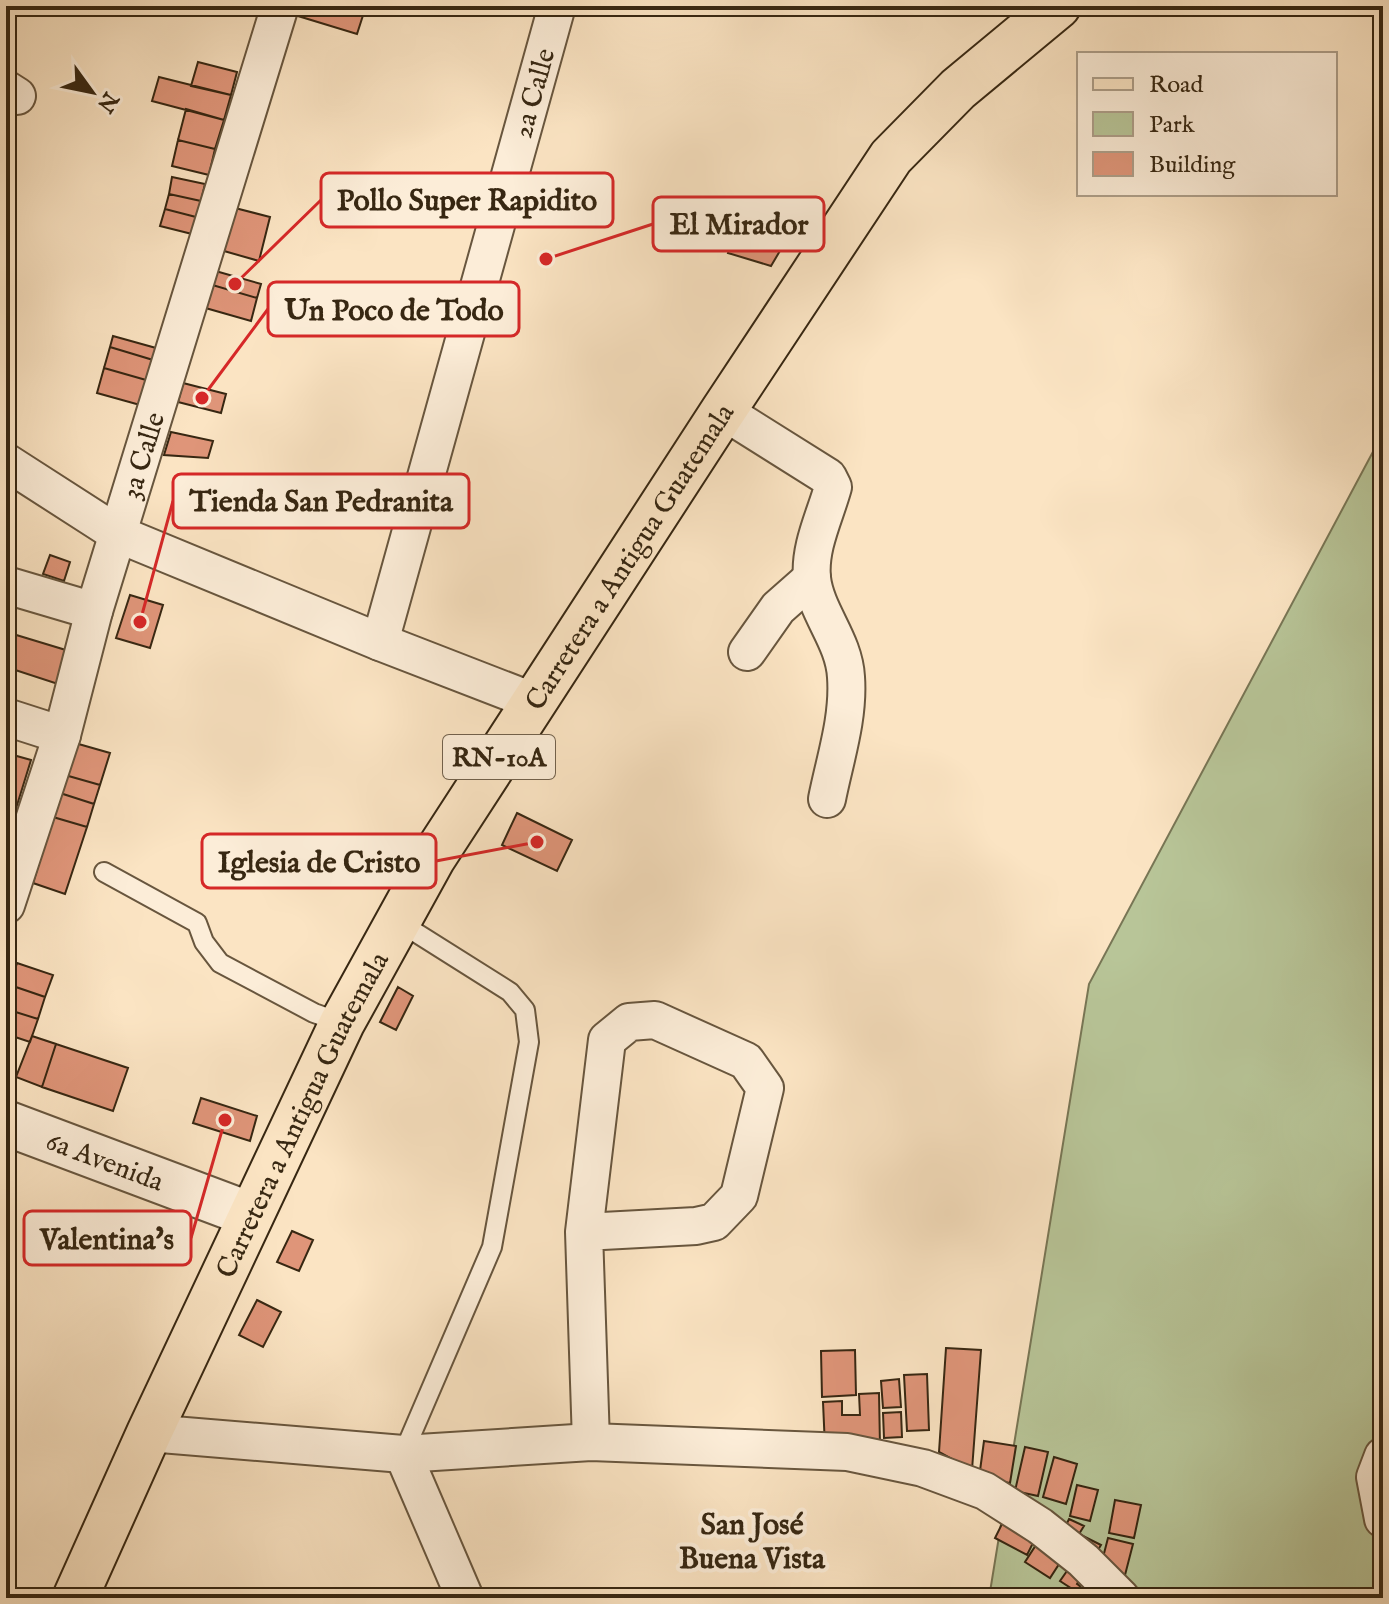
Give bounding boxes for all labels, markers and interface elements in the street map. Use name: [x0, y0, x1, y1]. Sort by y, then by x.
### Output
street label: 2a Calle: [506, 45, 564, 142]
north arrow: [52, 52, 132, 132]
legend: [1077, 52, 1337, 196]
text: Road: [1149, 70, 1203, 101]
text: N: [90, 85, 125, 117]
text: Park: [1149, 110, 1195, 141]
text: Building: [1149, 150, 1236, 181]
callout: Pollo Super Rapidito: [321, 173, 613, 227]
text: Pollo Super Rapidito: [337, 183, 597, 221]
callout: El Mirador: [653, 197, 824, 251]
text: El Mirador: [670, 207, 809, 245]
callout: Un Poco de Todo: [268, 282, 519, 336]
text: Un Poco de Todo: [284, 293, 504, 331]
street label: Carretera a Antigua Guatemala: [519, 397, 744, 718]
street label: 3a Calle: [114, 408, 174, 504]
callout: Tienda San Pedranita: [173, 474, 469, 528]
text: Tienda San Pedranita: [188, 484, 454, 522]
road number: RN-10A: [443, 735, 555, 779]
callout: Iglesia de Cristo: [202, 834, 436, 888]
text: Iglesia de Cristo: [218, 845, 420, 883]
street label: Carretera a Antigua Guatemala: [209, 946, 398, 1284]
street label: 6a Avenida: [41, 1125, 169, 1201]
callout: Valentina's: [24, 1211, 191, 1265]
text: Valentina's: [39, 1222, 174, 1260]
district label: San José Buena Vista: [679, 1507, 826, 1579]

